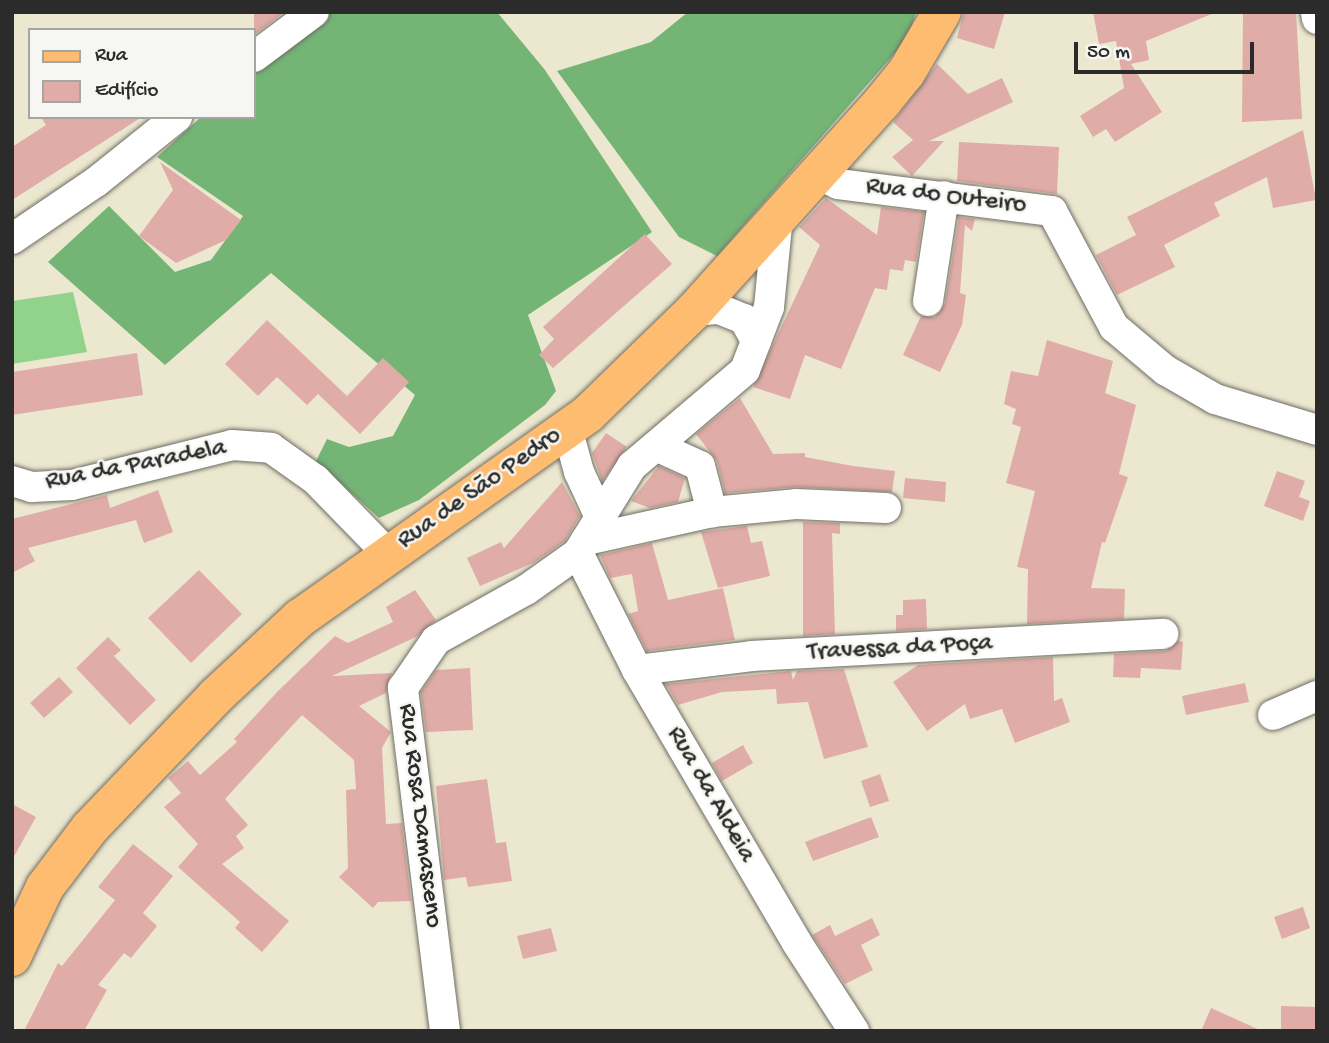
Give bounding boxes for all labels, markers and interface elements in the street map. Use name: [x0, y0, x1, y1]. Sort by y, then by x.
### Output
legend: [28, 28, 256, 119]
scale bar: [1077, 28, 1257, 72]
text: 50 m: [1087, 41, 1130, 66]
text: Rua: [95, 44, 128, 69]
text: Edifício: [95, 79, 159, 104]
street label: Rua do Outeiro: [864, 172, 1028, 222]
street label: Rua de São Pedro: [392, 421, 568, 557]
street label: Rua da Paradela: [43, 433, 229, 499]
street label: Travessa da Poça: [807, 629, 993, 669]
street label: Rua Rosa Damasceno: [390, 702, 448, 930]
street label: Rua da Aldeia: [658, 721, 762, 869]

